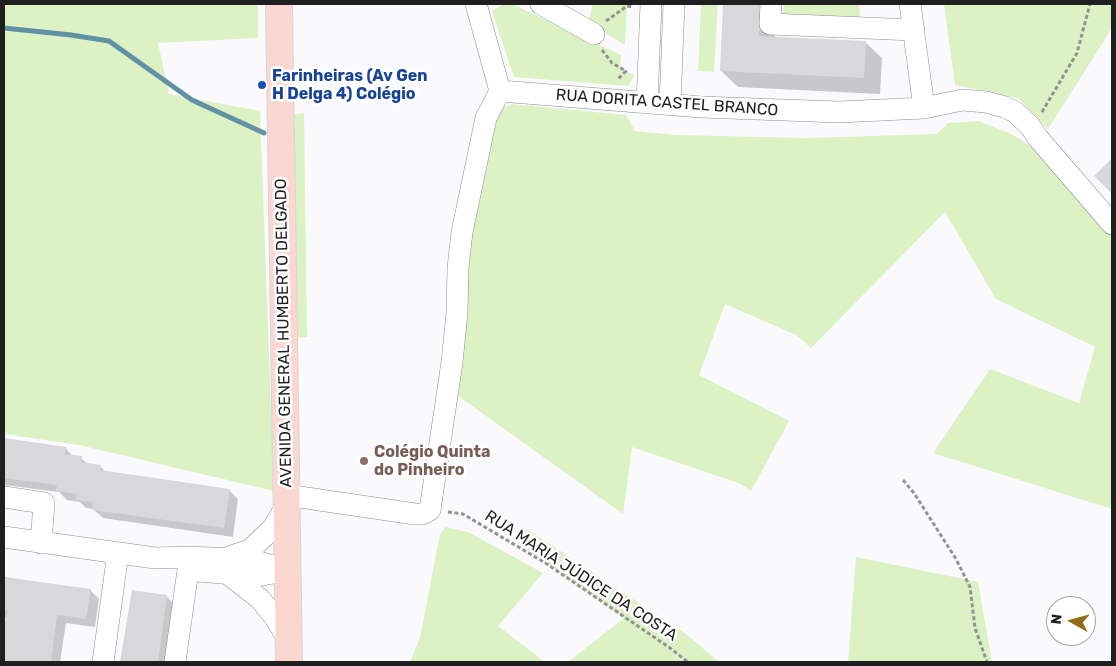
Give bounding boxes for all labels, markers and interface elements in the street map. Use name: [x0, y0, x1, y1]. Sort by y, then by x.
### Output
place label: Farinheiras (Av Gen H Delga 4) Colégio: [272, 66, 427, 104]
marker: Farinheiras (Av Gen H Delga 4) Colégio: [256, 79, 268, 91]
street label: RUA DORITA CASTEL BRANCO: [555, 86, 779, 120]
street label: AVENIDA GENERAL HUMBERTO DELGADO: [272, 178, 296, 488]
place label: Colégio Quinta do Pinheiro: [374, 442, 490, 480]
marker: Colégio Quinta do Pinheiro: [358, 455, 370, 467]
street label: RUA MARIA JÚDICE DA COSTA: [481, 507, 681, 645]
north arrow: [1046, 596, 1096, 646]
text: N: [1048, 613, 1066, 625]

